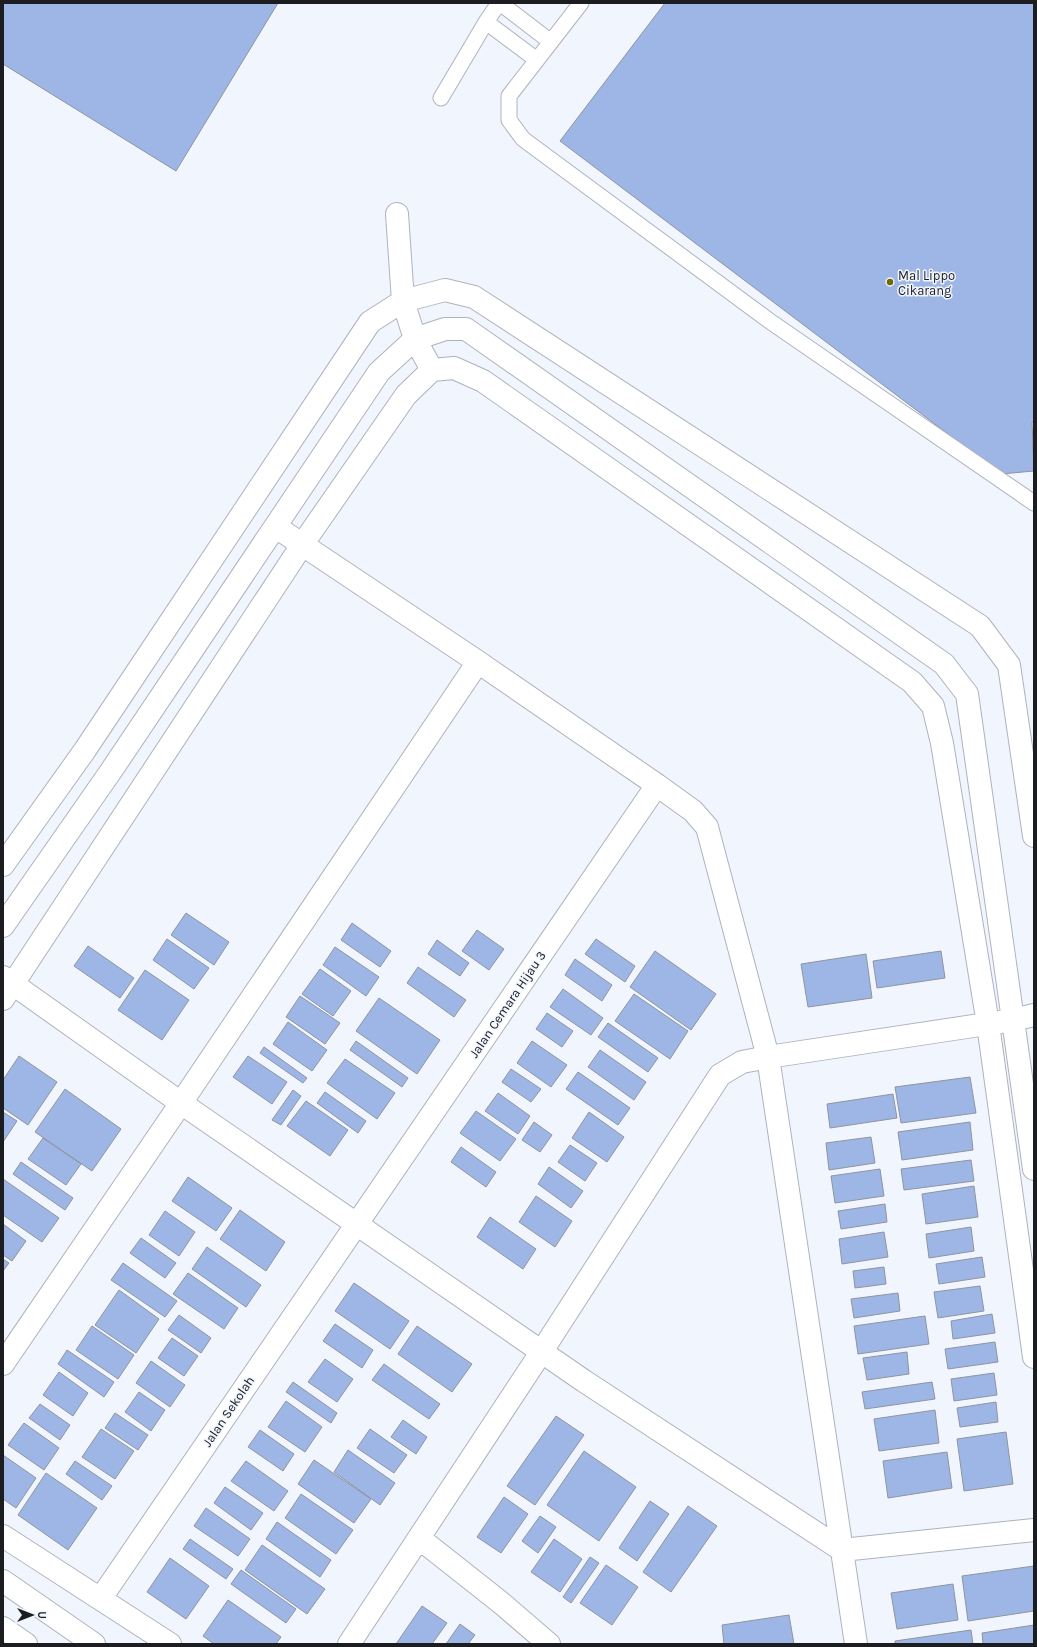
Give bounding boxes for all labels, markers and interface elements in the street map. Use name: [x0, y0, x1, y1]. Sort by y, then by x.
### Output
place label: Mal Lippo Cikarang: [898, 268, 955, 298]
marker: Mal Lippo Cikarang: [885, 277, 895, 287]
street label: Jalan Cemara Hijau 3: [466, 948, 549, 1060]
street label: Jalan Sekolah: [199, 1373, 257, 1449]
north arrow: [12, 1595, 52, 1635]
text: U: [35, 1611, 48, 1619]

